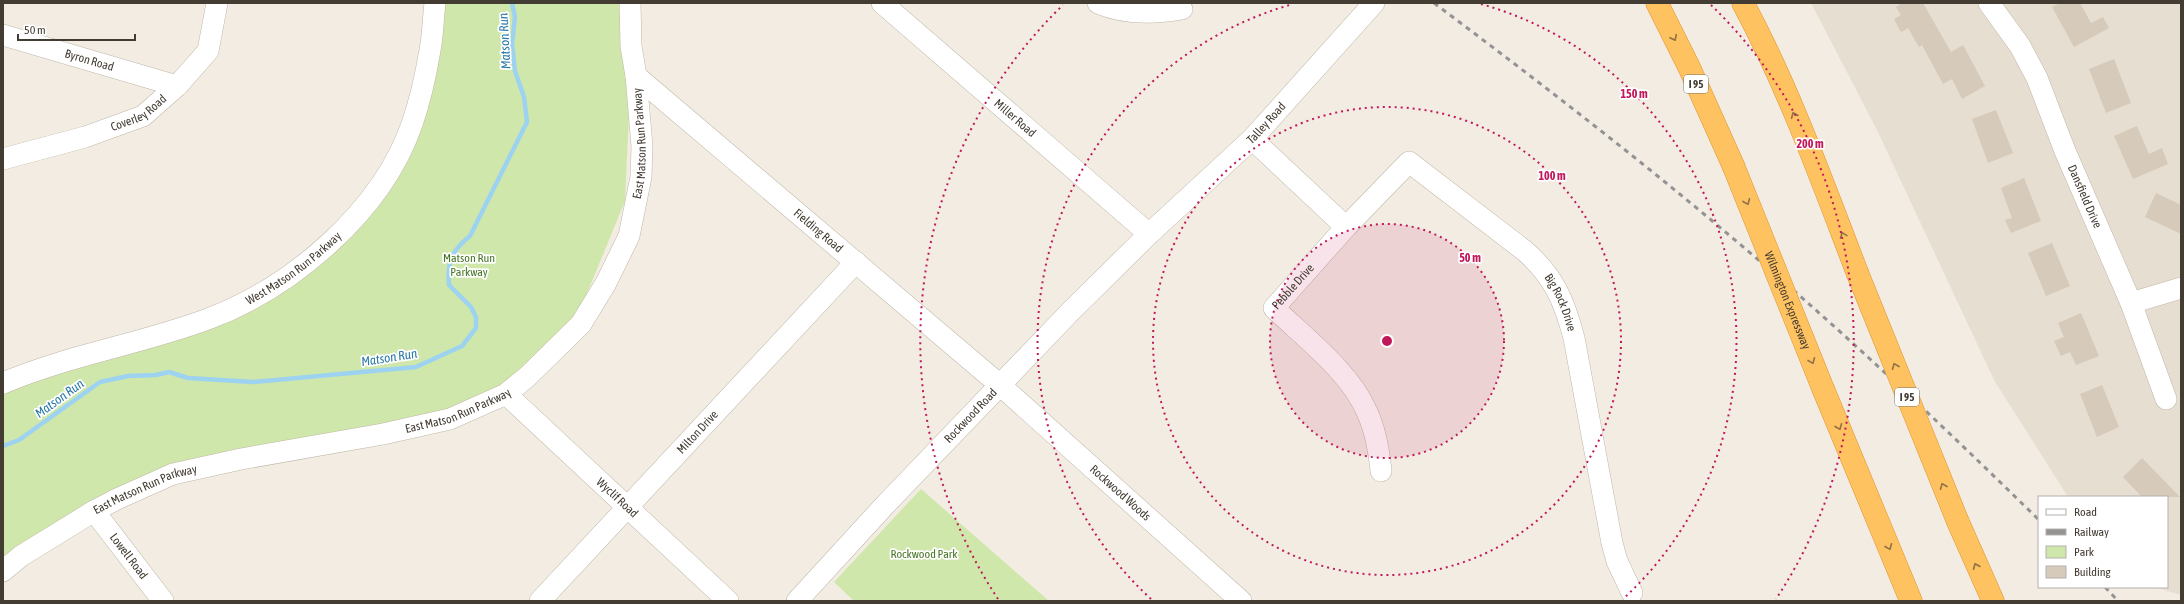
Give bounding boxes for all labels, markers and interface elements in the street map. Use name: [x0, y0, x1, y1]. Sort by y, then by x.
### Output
water label: Matson Run: [495, 12, 513, 70]
scale bar: [18, 16, 135, 42]
text: 50 m: [24, 23, 46, 37]
one-way arrow: [1670, 34, 1677, 41]
street label: Byron Road: [63, 47, 115, 74]
road number: I 95: [1684, 75, 1708, 93]
street label: East Matson Run Parkway: [630, 87, 649, 200]
text: 150 m: [1620, 87, 1648, 101]
street label: Coverley Road: [109, 92, 169, 134]
street label: Miller Road: [991, 96, 1039, 140]
street label: Talley Road: [1244, 99, 1289, 147]
one-way arrow: [1791, 111, 1799, 118]
text: 200 m: [1796, 137, 1824, 151]
street label: Dansfield Drive: [2065, 163, 2105, 230]
text: 100 m: [1538, 169, 1566, 183]
one-way arrow: [1743, 198, 1751, 205]
street label: Fielding Road: [791, 206, 846, 255]
street label: West Matson Run Parkway: [244, 229, 344, 308]
one-way arrow: [1839, 232, 1847, 239]
street label: Wilmington Expressway: [1762, 249, 1814, 351]
park label: Matson Run Parkway: [443, 251, 495, 279]
text: 50 m: [1459, 251, 1481, 265]
street label: Pebble Drive: [1269, 261, 1317, 312]
street label: Big Rock Drive: [1541, 271, 1579, 333]
centre of rings: [1380, 334, 1394, 348]
water label: Matson Run: [360, 346, 419, 369]
one-way arrow: [1807, 357, 1815, 365]
one-way arrow: [1892, 362, 1900, 370]
water label: Matson Run: [32, 375, 87, 421]
street label: East Matson Run Parkway: [404, 386, 514, 436]
street label: Rockwood Road: [941, 386, 1000, 446]
road number: I 95: [1895, 388, 1919, 406]
street label: Milton Drive: [674, 408, 721, 456]
one-way arrow: [1834, 422, 1842, 430]
street label: East Matson Run Parkway: [91, 462, 198, 517]
street label: Rockwood Woods: [1087, 462, 1154, 524]
street label: Wyclif Road: [593, 475, 641, 520]
one-way arrow: [1940, 483, 1948, 490]
legend: [2038, 496, 2168, 588]
text: Road: [2074, 505, 2097, 519]
text: Railway: [2074, 525, 2109, 539]
street label: Lowell Road: [107, 531, 151, 582]
one-way arrow: [1884, 543, 1892, 550]
text: Park: [2074, 545, 2095, 559]
park label: Rockwood Park: [890, 547, 958, 561]
one-way arrow: [1973, 562, 1981, 570]
text: Building: [2074, 565, 2112, 579]

